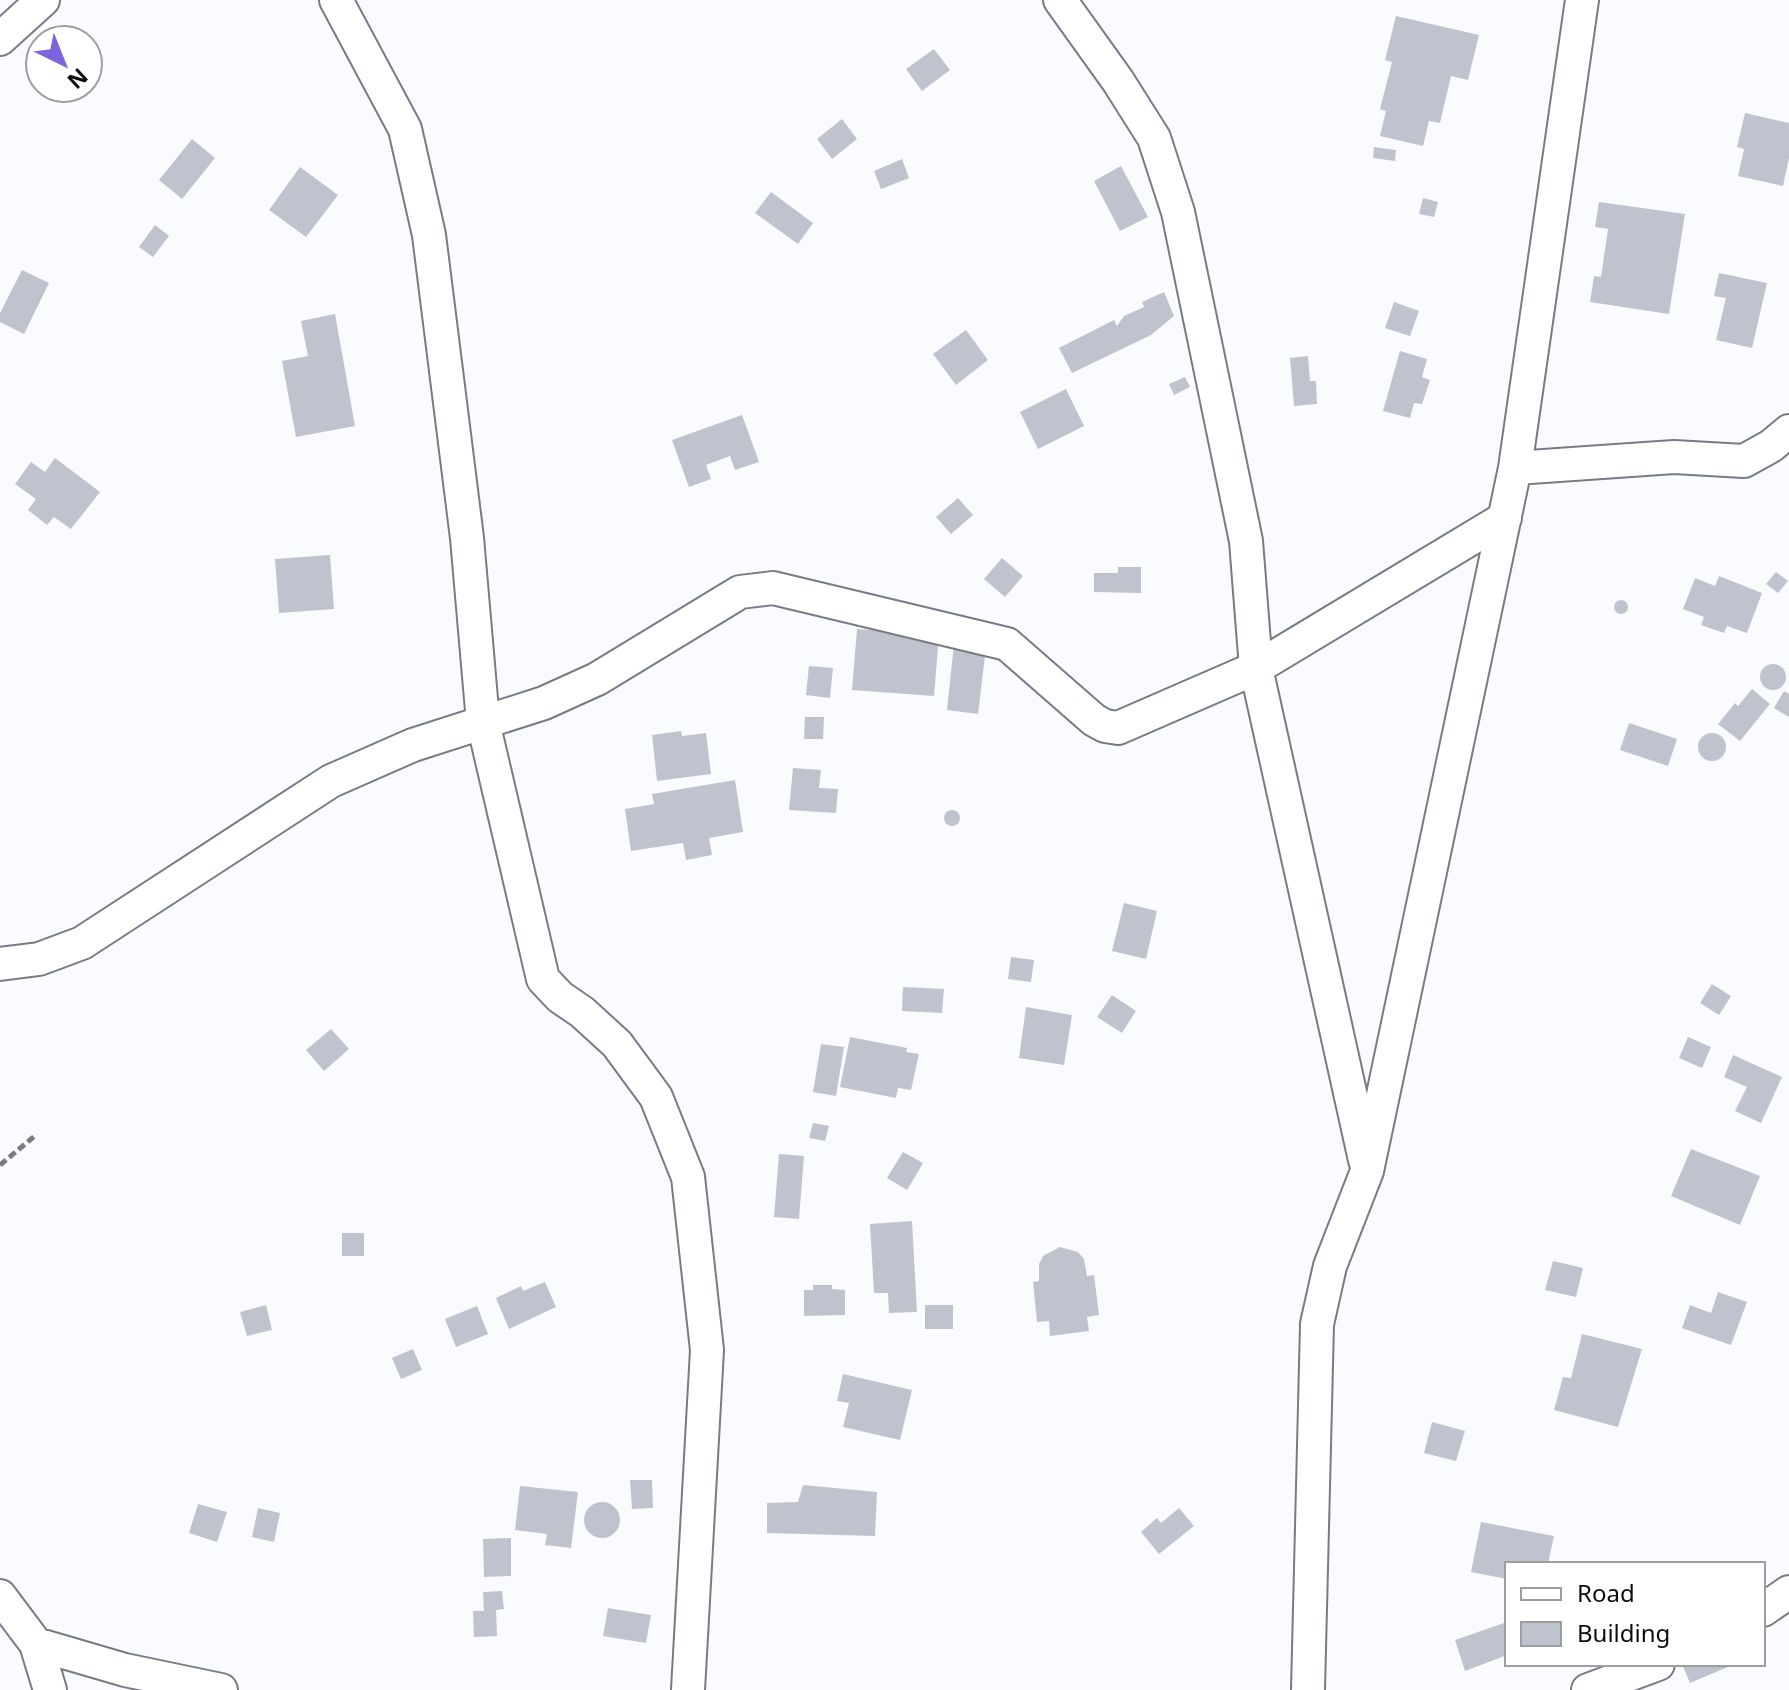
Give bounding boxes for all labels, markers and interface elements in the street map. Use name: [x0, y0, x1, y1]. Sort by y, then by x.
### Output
north arrow: [24, 24, 104, 104]
text: N: [62, 62, 95, 96]
legend: [1505, 1562, 1765, 1666]
text: Road: [1577, 1576, 1635, 1609]
text: Building: [1577, 1616, 1670, 1649]

